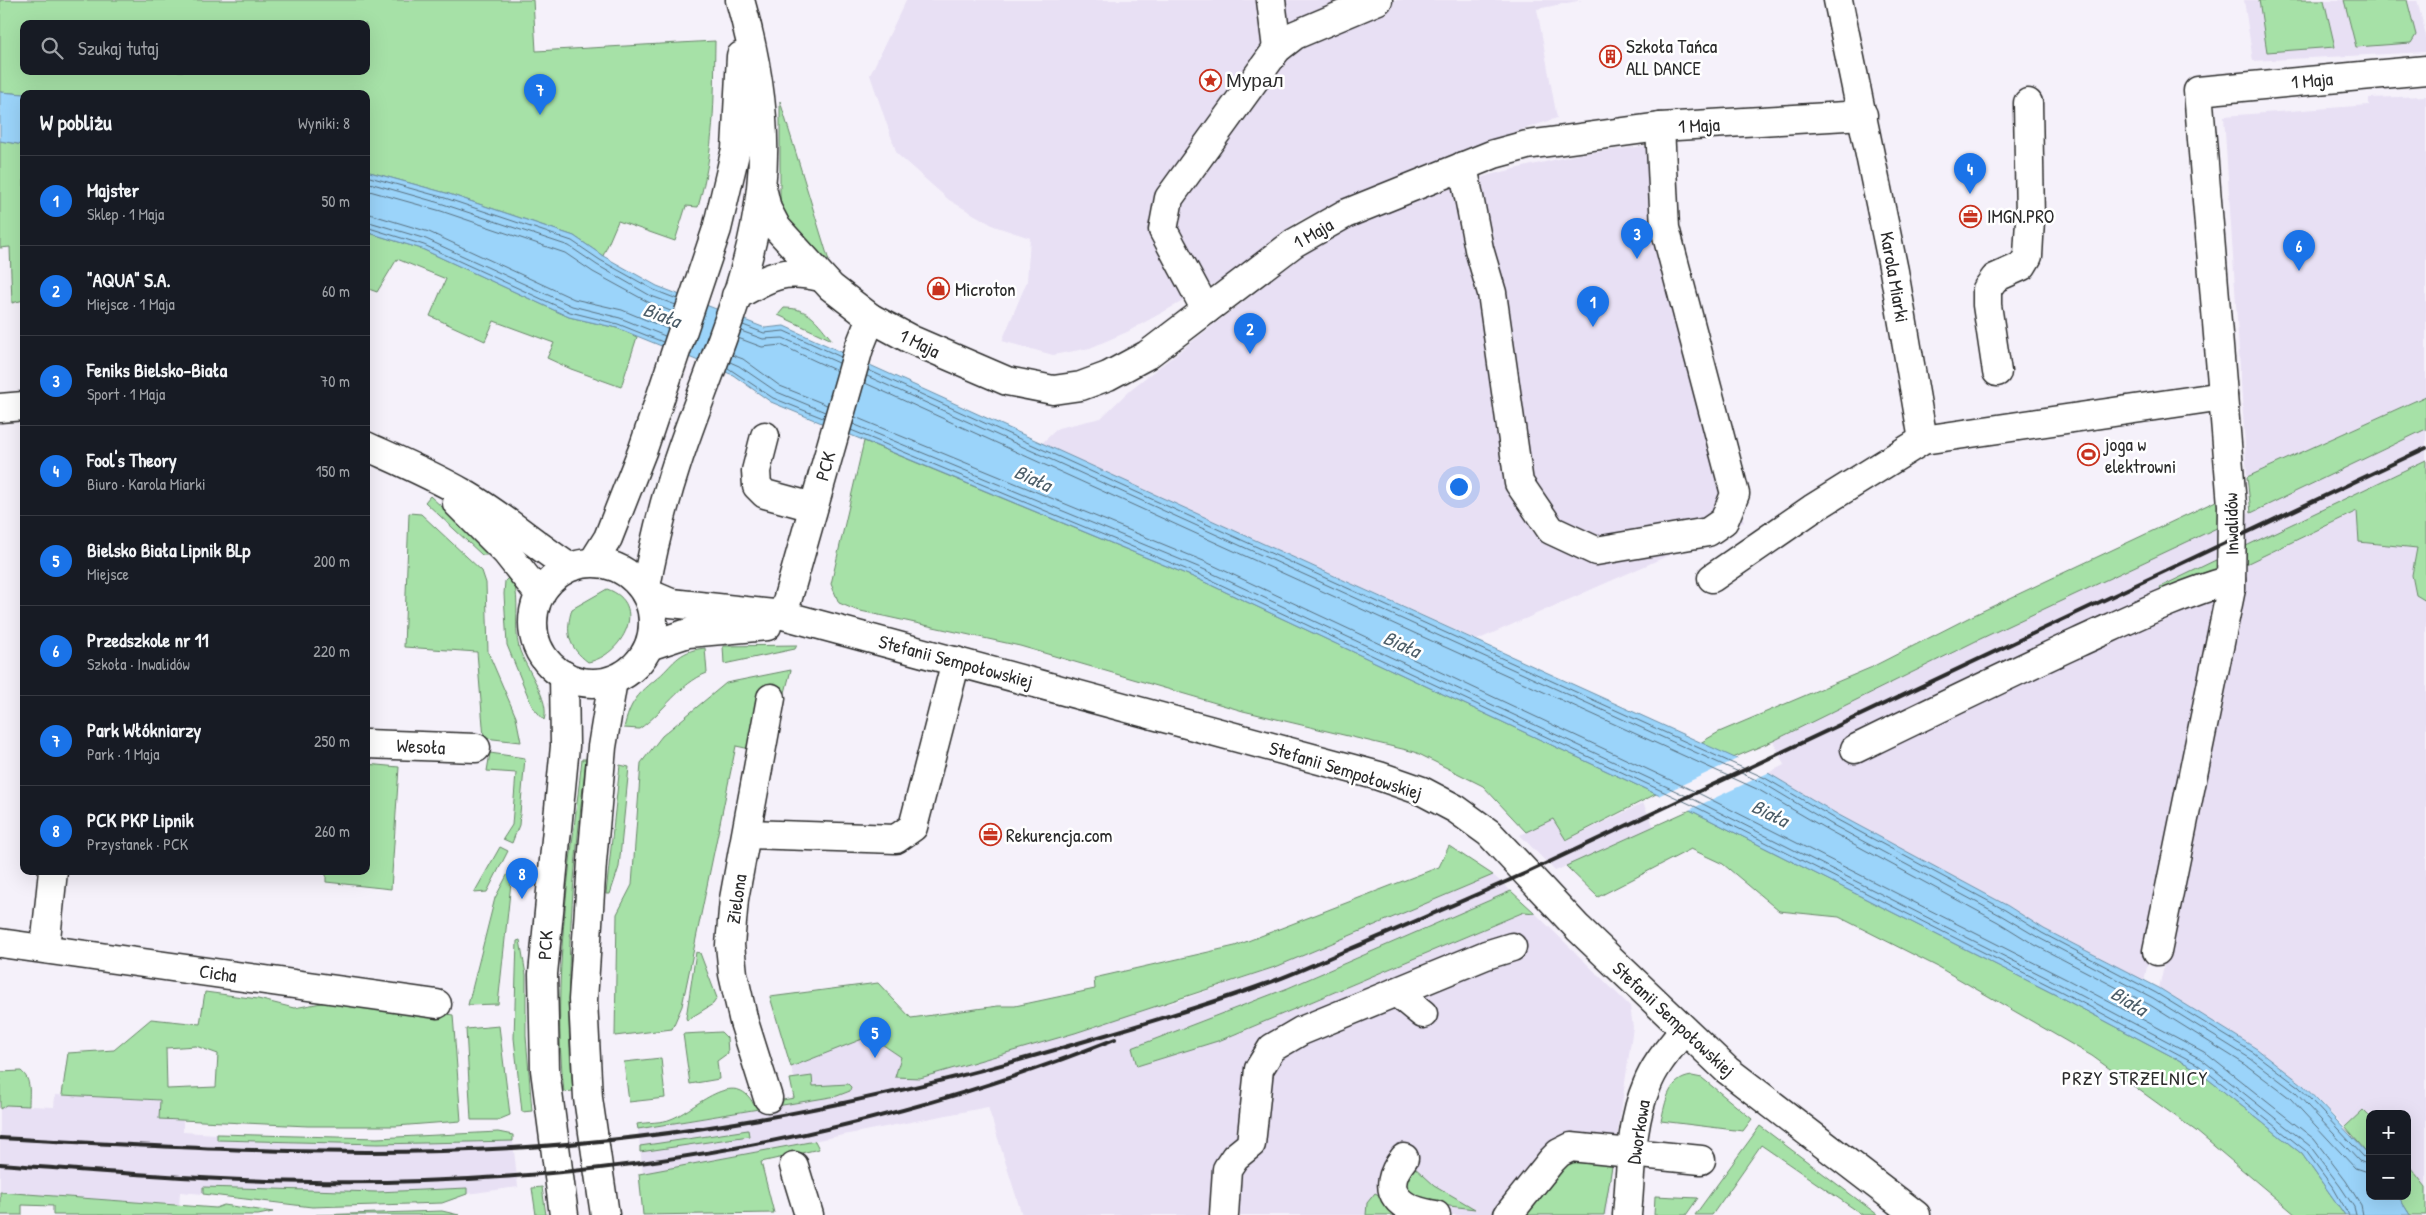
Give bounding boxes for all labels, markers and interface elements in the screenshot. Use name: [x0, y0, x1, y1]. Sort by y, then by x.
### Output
search box: [20, 20, 370, 75]
place label: Szkoła Tańca ALL DANCE: [1626, 33, 1718, 81]
icon: search: [38, 34, 66, 62]
text: Szukaj tutaj: [78, 35, 159, 61]
building icon: Szkoła Tańca ALL DANCE: [1598, 45, 1622, 69]
street label: 1 Maja: [2290, 65, 2335, 95]
place label: Мурал: [1226, 67, 1284, 93]
place icon: Мурал: [1198, 68, 1222, 92]
pin: 7: [524, 74, 556, 115]
text: W pobliżu: [40, 108, 112, 137]
street label: 1 Maja: [1677, 111, 1721, 139]
text: Wyniki: 8: [298, 112, 350, 134]
pin: 4: [1954, 153, 1986, 194]
text: Majster: [87, 177, 139, 203]
text: 1: [53, 190, 59, 212]
text: 50 m: [322, 190, 350, 212]
text: Sklep · 1 Maja: [87, 203, 164, 225]
place label: IMGN.PRO: [1987, 203, 2054, 229]
office icon: IMGN.PRO: [1959, 204, 1983, 228]
street label: 1 Maja: [1288, 211, 1338, 255]
pin: 3: [1621, 218, 1653, 259]
street label: Karola Miarki: [1874, 230, 1916, 324]
pin: 6: [2283, 230, 2315, 271]
text: "AQUA" S.A.: [87, 267, 170, 293]
place label: Microton: [955, 276, 1016, 302]
shop icon: Microton: [927, 277, 951, 301]
text: 2: [52, 280, 60, 302]
text: 60 m: [322, 280, 350, 302]
pin: 1: [1577, 286, 1609, 327]
text: Miejsce · 1 Maja: [87, 293, 175, 315]
water label: Biała: [640, 295, 687, 334]
pin: 2: [1234, 313, 1266, 354]
street label: 1 Maja: [895, 322, 945, 364]
text: Feniks Bielsko-Biała: [87, 357, 227, 383]
text: 3: [52, 370, 60, 392]
text: 70 m: [320, 370, 350, 392]
text: Sport · 1 Maja: [87, 383, 165, 405]
place label: joga w elektrowni: [2103, 431, 2176, 479]
sports icon: joga w elektrowni: [2077, 443, 2101, 467]
text: Fool's Theory: [87, 447, 177, 473]
street label: PCK: [808, 448, 842, 484]
water label: Biała: [1010, 458, 1058, 498]
text: 4: [53, 460, 59, 482]
text: 150 m: [316, 460, 350, 482]
text: Biuro · Karola Miarki: [87, 473, 205, 495]
your location: [1446, 474, 1472, 500]
street label: Inwalidów: [2217, 492, 2245, 555]
text: Bielsko Biała Lipnik BLp: [87, 537, 251, 563]
text: 5: [53, 550, 59, 572]
text: 200 m: [314, 550, 350, 572]
text: Miejsce: [87, 563, 129, 585]
water label: Biała: [1379, 624, 1427, 664]
text: Przedszkole nr 11: [87, 627, 209, 653]
street label: Stefanii Sempołowskiej: [876, 628, 1036, 694]
text: 6: [53, 640, 59, 662]
text: 220 m: [313, 640, 350, 662]
text: Szkoła · Inwalidów: [87, 653, 190, 675]
text: Park Włókniarzy: [87, 717, 201, 743]
text: 7: [52, 730, 60, 752]
text: 250 m: [314, 730, 350, 752]
street label: Wesoła: [396, 732, 447, 760]
street label: Stefanii Sempołowskiej: [1266, 734, 1426, 806]
text: Park · 1 Maja: [87, 743, 160, 765]
water label: Biała: [1747, 792, 1795, 834]
text: PCK PKP Lipnik: [87, 807, 194, 833]
text: 8: [53, 820, 59, 842]
text: 260 m: [314, 820, 350, 842]
place label: Rekurencja.com: [1006, 822, 1113, 848]
office icon: Rekurencja.com: [978, 823, 1002, 847]
text: Przystanek · PCK: [87, 833, 188, 855]
pin: 8: [506, 858, 538, 899]
street label: Zielona: [720, 872, 752, 926]
street label: PCK: [531, 929, 559, 961]
street label: Stefanii Sempołowskiej: [1607, 955, 1741, 1083]
street label: Cicha: [198, 958, 239, 989]
water label: Biała: [2106, 979, 2154, 1023]
pin: 5: [859, 1017, 891, 1058]
district label: PRZY STRZELNICY: [2062, 1064, 2208, 1091]
street label: Dworkowa: [1620, 1098, 1656, 1166]
map controls: [2366, 1110, 2411, 1200]
button: +: [2366, 1110, 2411, 1155]
button: −: [2366, 1155, 2411, 1200]

